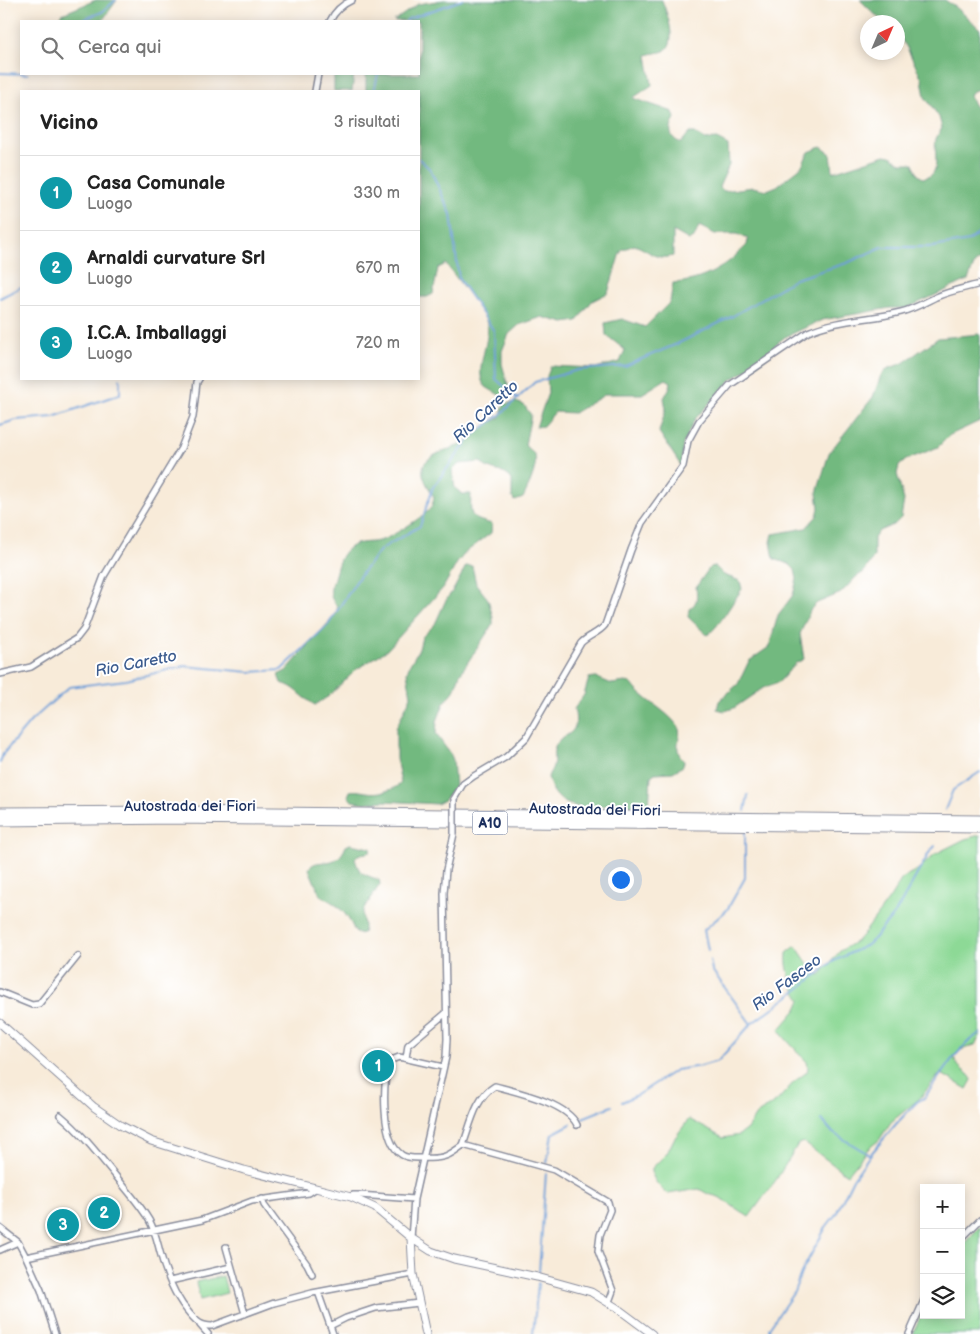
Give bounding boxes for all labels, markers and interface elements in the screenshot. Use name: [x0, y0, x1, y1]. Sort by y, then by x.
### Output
north arrow: [860, 15, 905, 60]
search box: [20, 20, 420, 75]
icon: search: [38, 34, 66, 62]
text: Cerca qui: [78, 36, 161, 59]
text: Vicino: [40, 110, 98, 135]
text: 3 risultati: [334, 113, 400, 132]
text: Casa Comunale: [87, 172, 225, 195]
text: 1: [53, 184, 59, 203]
text: 330 m: [353, 184, 400, 203]
text: Luogo: [87, 195, 133, 214]
text: Arnaldi curvature Srl: [87, 247, 265, 270]
text: 2: [51, 259, 61, 278]
text: 670 m: [355, 259, 400, 278]
text: Luogo: [87, 270, 133, 289]
text: I.C.A. Imballaggi: [87, 322, 227, 345]
text: 3: [51, 334, 61, 353]
text: 720 m: [356, 334, 400, 353]
text: Luogo: [87, 345, 133, 364]
water label: Rio Caretto: [449, 377, 523, 447]
water label: Rio Caretto: [93, 647, 179, 681]
street label: Autostrada dei Fiori: [124, 797, 256, 816]
street label: Autostrada dei Fiori: [529, 799, 661, 821]
road number: A10: [472, 811, 508, 834]
your location: [608, 867, 634, 893]
water label: Rio Fasceo: [749, 951, 825, 1015]
pin: 1: [362, 1047, 394, 1085]
map controls: [920, 1184, 965, 1319]
button: +: [920, 1184, 965, 1229]
pin: 2: [88, 1194, 120, 1232]
pin: 3: [47, 1206, 79, 1244]
button: −: [920, 1229, 965, 1274]
button: layers: [920, 1274, 965, 1319]

